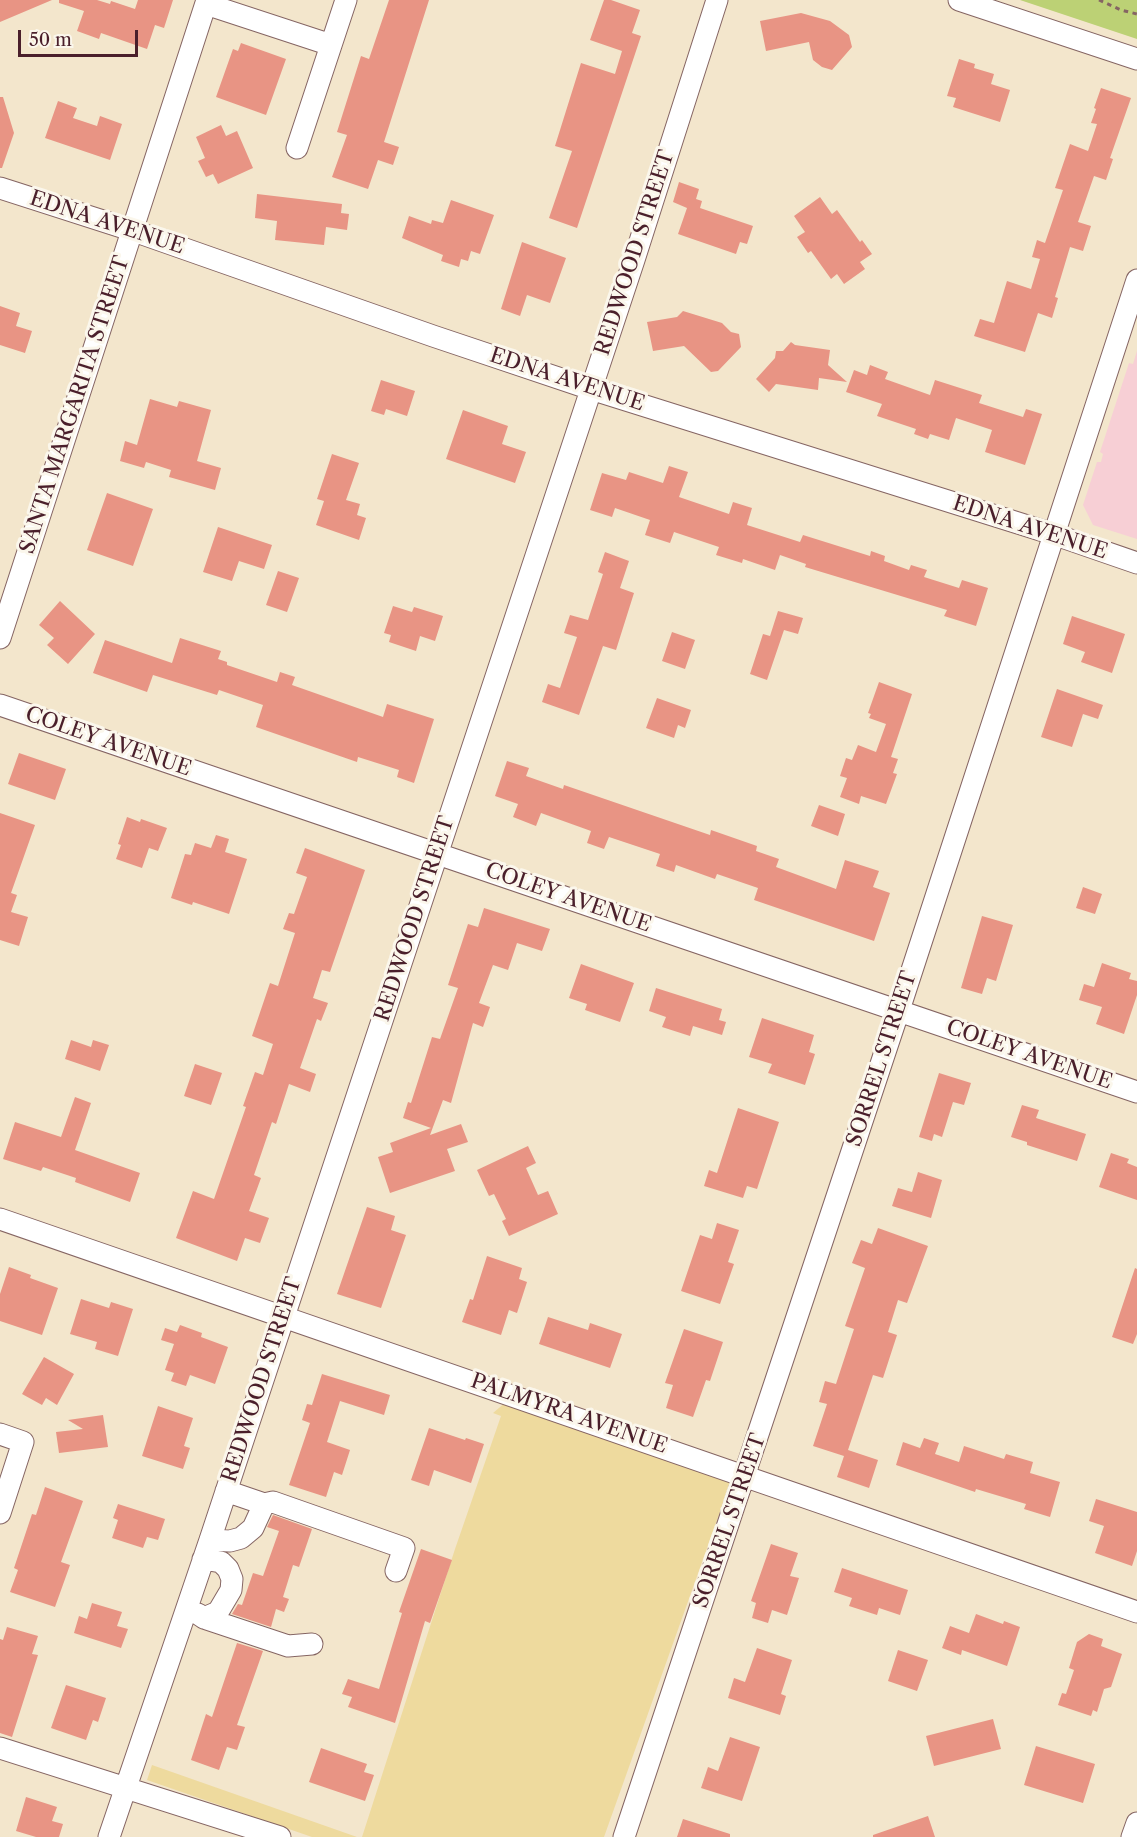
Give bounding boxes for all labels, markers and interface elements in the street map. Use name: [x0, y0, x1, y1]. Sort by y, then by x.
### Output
scale bar: [21, 18, 141, 56]
text: 50 m: [29, 29, 72, 51]
street label: REDWOOD STREET: [590, 147, 680, 359]
street label: EDNA AVENUE: [26, 186, 188, 260]
street label: SANTA MARGARITA STREET: [15, 253, 135, 557]
street label: EDNA AVENUE: [486, 343, 648, 417]
street label: EDNA AVENUE: [949, 491, 1111, 565]
street label: COLEY AVENUE: [22, 702, 194, 782]
street label: REDWOOD STREET: [370, 813, 460, 1025]
street label: COLEY AVENUE: [482, 858, 654, 938]
street label: SORREL STREET: [842, 968, 922, 1150]
street label: COLEY AVENUE: [943, 1015, 1115, 1095]
street label: REDWOOD STREET: [217, 1274, 307, 1486]
street label: PALMYRA AVENUE: [467, 1369, 671, 1459]
street label: SORREL STREET: [688, 1431, 772, 1611]

